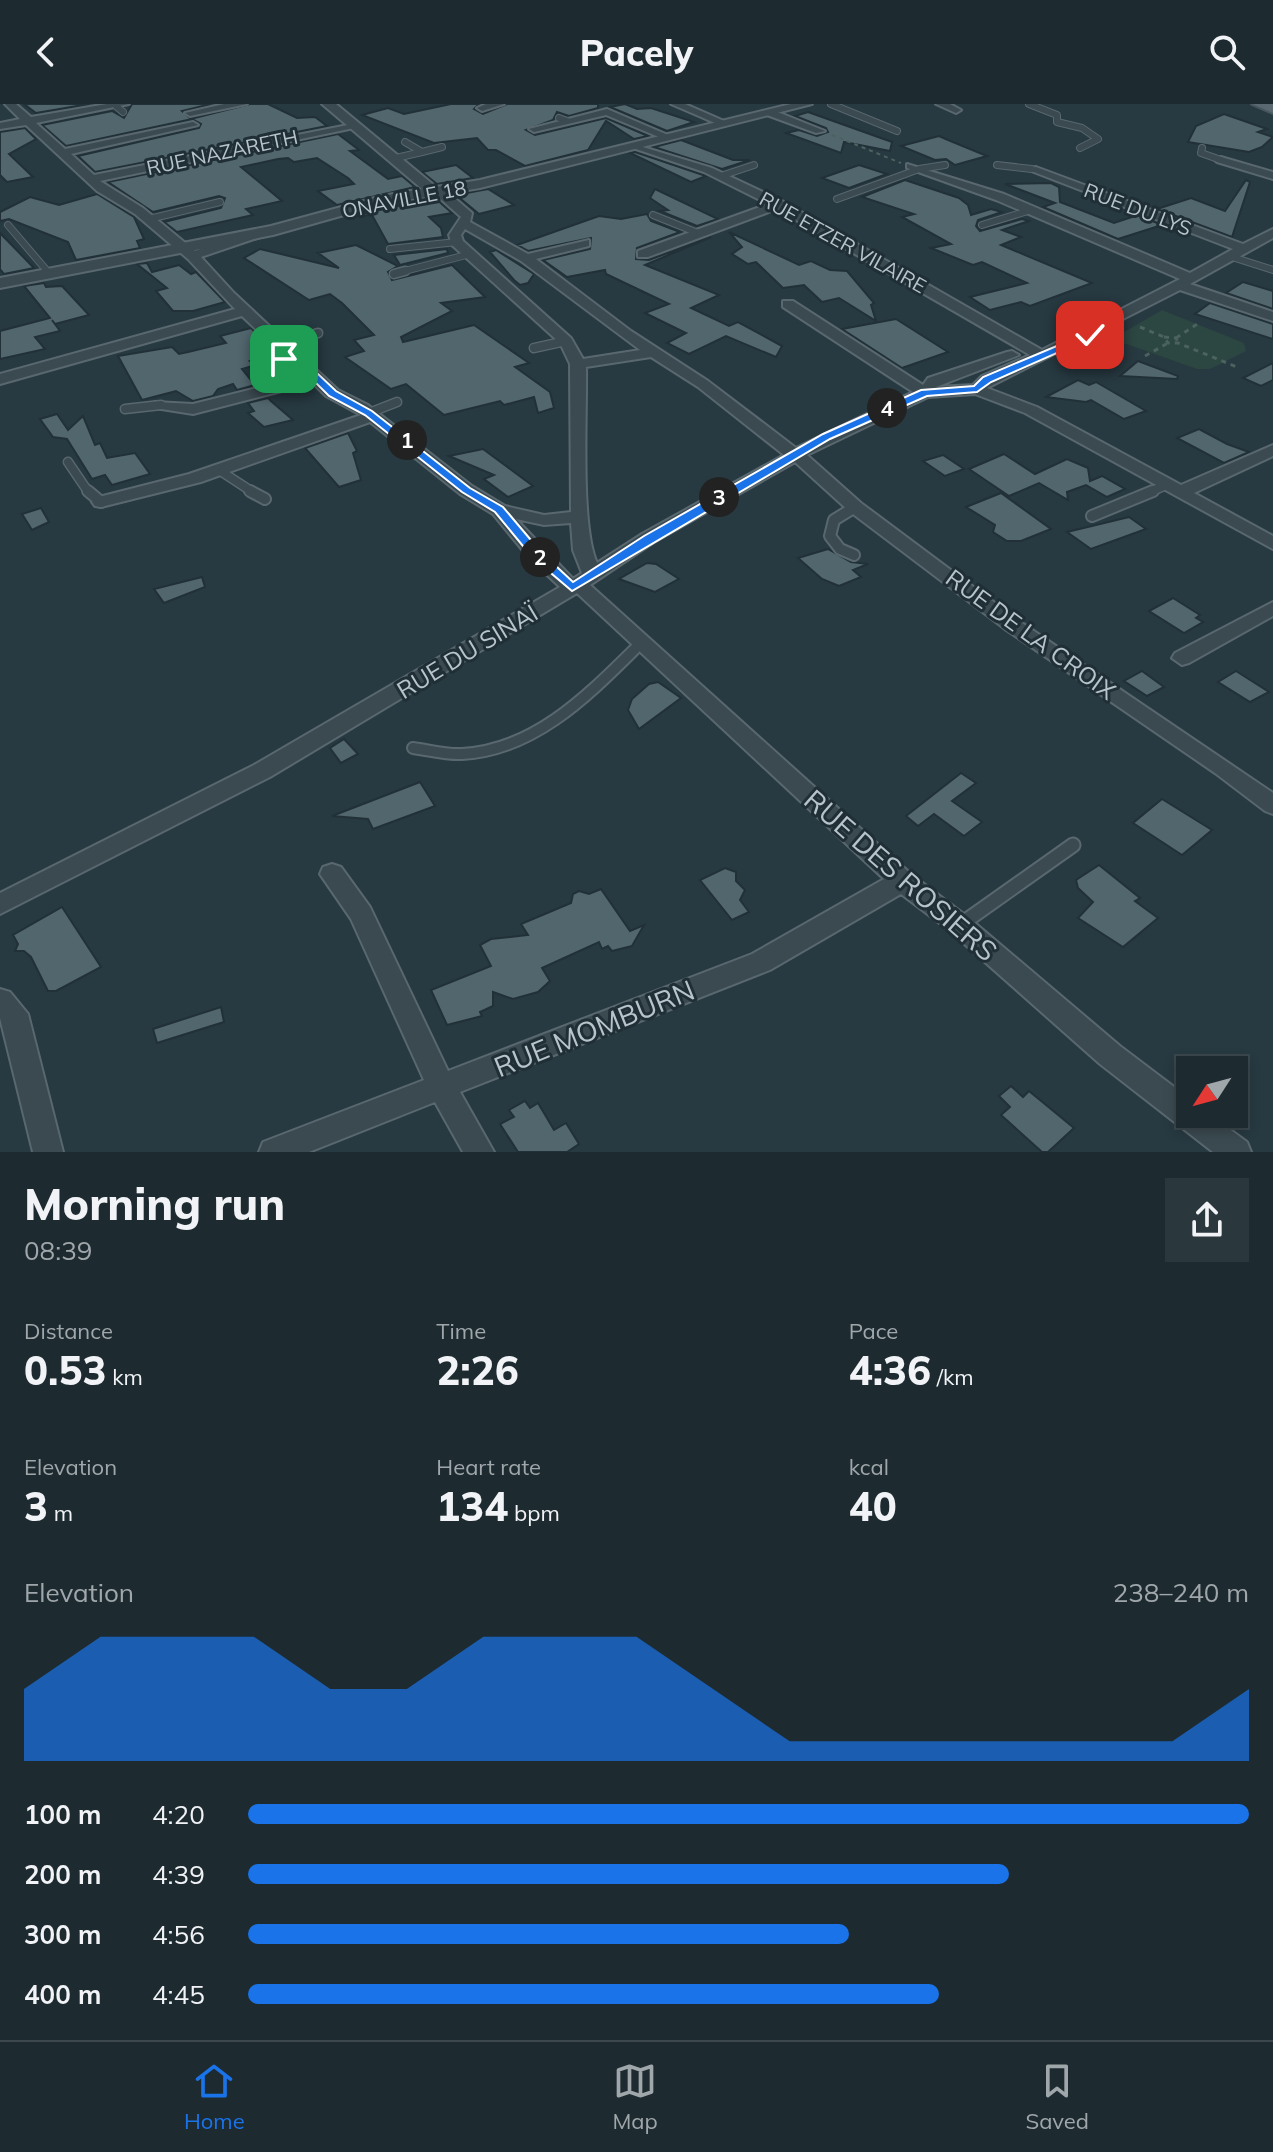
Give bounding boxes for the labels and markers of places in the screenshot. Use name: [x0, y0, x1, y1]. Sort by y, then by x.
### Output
pin: [1056, 301, 1124, 369]
pin: [250, 325, 318, 393]
pin: 4: [867, 388, 907, 428]
pin: 1: [387, 420, 427, 460]
pin: 3: [699, 477, 739, 517]
pin: 2: [520, 537, 560, 577]

